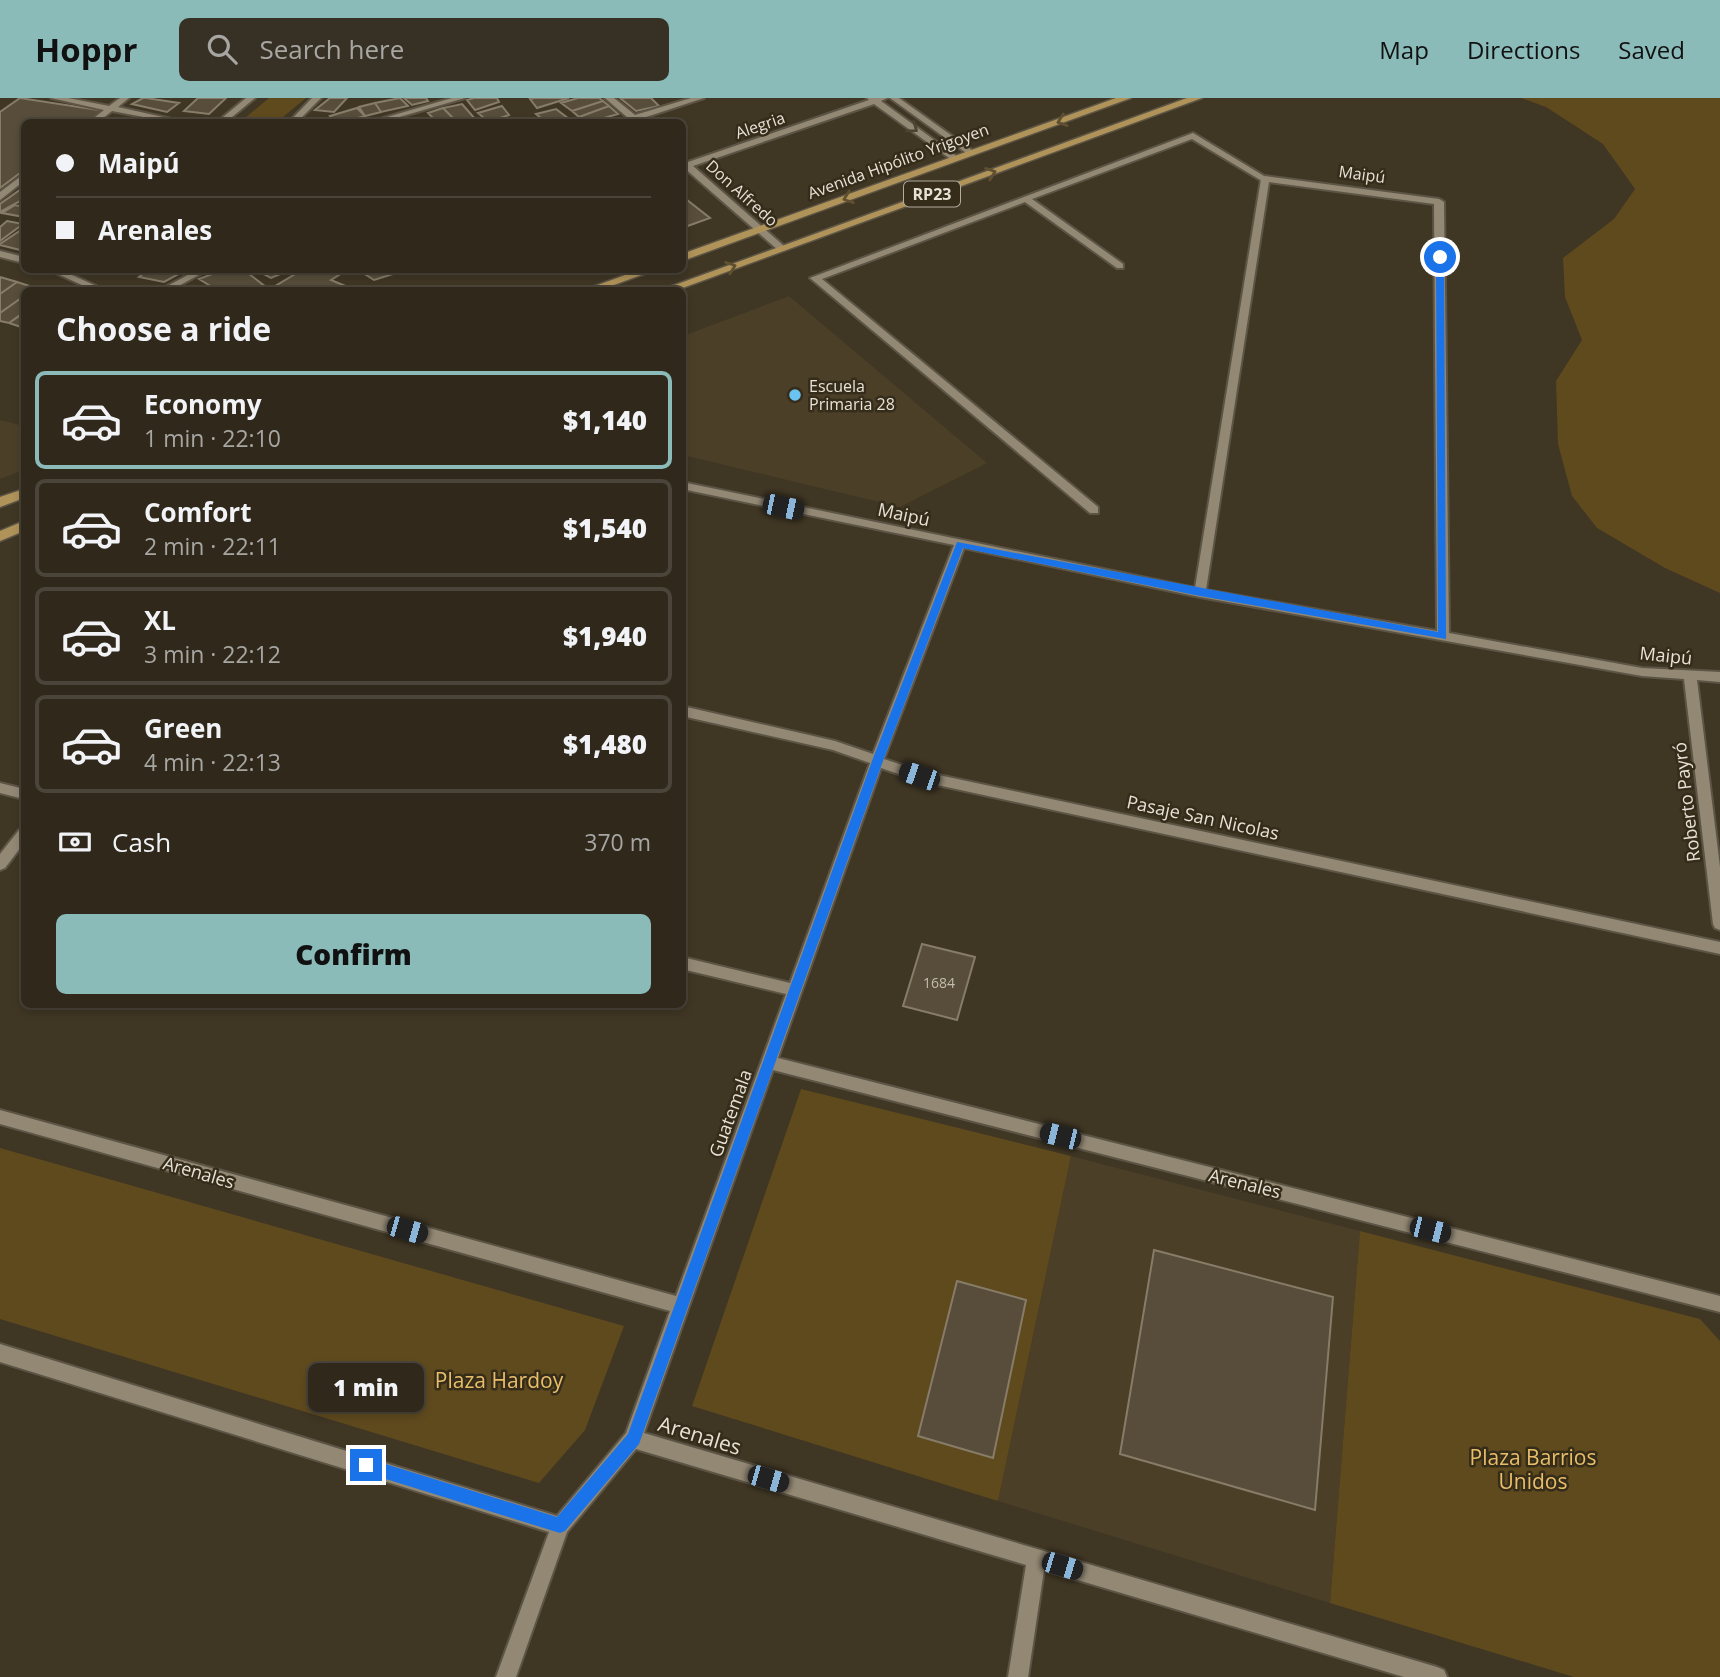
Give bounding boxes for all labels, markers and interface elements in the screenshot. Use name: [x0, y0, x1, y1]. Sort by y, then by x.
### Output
search box: [179, 18, 669, 81]
text: Hoppr: [35, 27, 137, 72]
icon: search: [203, 30, 241, 68]
text: Search here: [259, 31, 404, 67]
text: Map: [1379, 33, 1429, 66]
text: Directions: [1467, 33, 1580, 66]
text: Saved: [1618, 33, 1685, 66]
street label: Alegria: [732, 106, 788, 144]
one-way arrow: [1057, 113, 1069, 127]
street label: Avenida Hipólito Yrigoyen: [804, 118, 992, 204]
one-way arrow: [905, 120, 918, 132]
text: Maipú: [98, 145, 180, 181]
street label: Don Alfredo: [701, 155, 783, 231]
street label: Maipú: [1337, 160, 1387, 188]
one-way arrow: [984, 167, 996, 181]
road number: RP23: [904, 181, 960, 206]
one-way arrow: [843, 190, 855, 204]
text: Arenales: [98, 212, 212, 248]
route start: [1424, 241, 1456, 273]
one-way arrow: [724, 261, 736, 275]
text: Choose a ride: [56, 307, 271, 350]
place label: Escuela Primaria 28: [809, 375, 895, 415]
text: Economy: [144, 386, 262, 422]
marker: Escuela Primaria 28: [787, 387, 803, 403]
icon: car: [60, 389, 123, 452]
text: $1,140: [563, 402, 647, 438]
text: 1 min · 22:10: [144, 422, 281, 454]
car: [761, 492, 806, 522]
text: Comfort: [144, 494, 251, 530]
icon: car: [60, 497, 123, 560]
street label: Maipú: [876, 497, 932, 531]
text: $1,540: [563, 510, 647, 546]
text: 2 min · 22:11: [144, 530, 281, 562]
text: XL: [144, 602, 176, 638]
icon: car: [60, 605, 123, 668]
text: $1,940: [563, 618, 647, 654]
text: 3 min · 22:12: [144, 638, 281, 670]
street label: Maipú: [1638, 640, 1694, 670]
text: Green: [144, 710, 222, 746]
icon: car: [60, 713, 123, 776]
text: $1,480: [563, 726, 647, 762]
street label: Roberto Payró: [1667, 741, 1705, 863]
text: 4 min · 22:13: [144, 746, 281, 778]
car: [896, 759, 943, 793]
street label: Pasaje San Nicolas: [1125, 789, 1281, 845]
icon: cash: [56, 823, 94, 861]
text: Cash: [112, 824, 171, 860]
text: 370 m: [584, 826, 651, 858]
button: Confirm: [56, 914, 651, 994]
house number: 1684: [923, 973, 955, 992]
street label: Guatemala: [703, 1066, 757, 1160]
car: [1038, 1121, 1083, 1151]
street label: Arenales: [161, 1150, 237, 1194]
street label: Arenales: [1207, 1163, 1283, 1203]
car: [384, 1214, 431, 1246]
car: [1408, 1215, 1453, 1245]
callout: 1 min: [308, 1364, 424, 1412]
park label: Plaza Hardoy: [435, 1366, 564, 1394]
text: 1 min: [333, 1371, 399, 1403]
street label: Arenales: [655, 1409, 745, 1461]
park label: Plaza Barrios Unidos: [1470, 1443, 1596, 1495]
route end: [350, 1449, 382, 1481]
car: [745, 1463, 792, 1495]
car: [1039, 1550, 1086, 1582]

